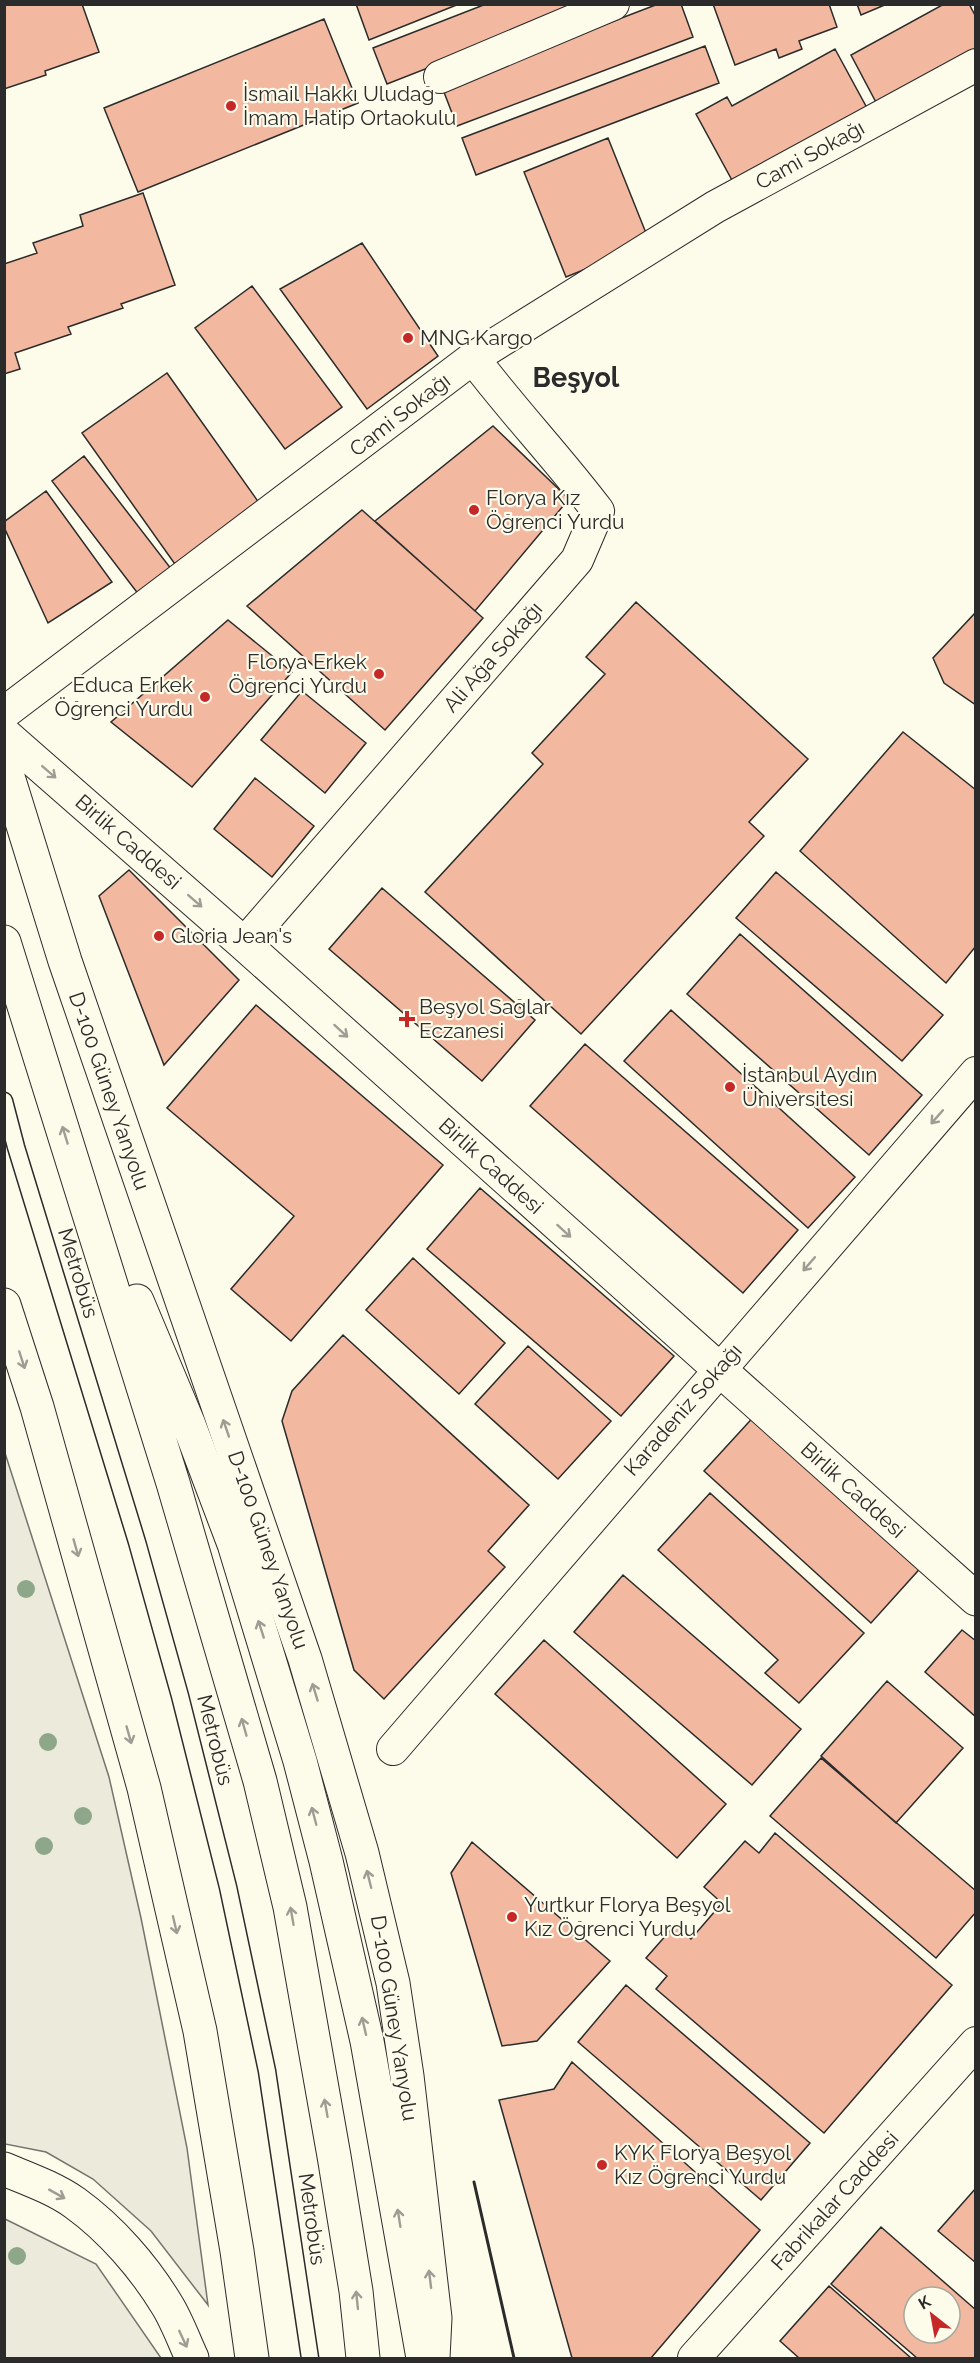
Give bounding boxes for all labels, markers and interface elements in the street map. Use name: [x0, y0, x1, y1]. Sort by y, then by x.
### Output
place label: İsmail Hakkı Uludağ İmam Hatip Ortaokulu: [243, 81, 456, 130]
marker: İsmail Hakkı Uludağ İmam Hatip Ortaokulu: [224, 99, 238, 113]
street label: Cami Sokağı: [751, 114, 868, 195]
place label: MNG Kargo: [420, 325, 533, 350]
marker: MNG Kargo: [401, 331, 415, 345]
district label: Beşyol: [533, 362, 620, 393]
street label: Cami Sokağı: [345, 368, 455, 462]
place label: Florya Kız Öğrenci Yurdu: [486, 485, 625, 534]
marker: Florya Kız Öğrenci Yurdu: [467, 503, 481, 517]
street label: Ali Ağa Sokağı: [438, 596, 547, 717]
place label: Florya Erkek Öğrenci Yurdu: [228, 649, 367, 698]
marker: Florya Erkek Öğrenci Yurdu: [372, 667, 386, 681]
place label: Educa Erkek Öğrenci Yurdu: [54, 672, 193, 721]
marker: Educa Erkek Öğrenci Yurdu: [198, 690, 212, 704]
one-way arrow: [40, 765, 56, 779]
street label: Birlik Caddesi: [70, 789, 186, 894]
one-way arrow: [187, 894, 202, 908]
place label: Gloria Jean's: [171, 923, 292, 948]
marker: Gloria Jean's: [152, 929, 166, 943]
street label: D-100 Güney Yanyolu: [64, 988, 155, 1193]
place label: Beşyol Sağlar Eczanesi: [419, 994, 551, 1043]
marker: Beşyol Sağlar Eczanesi: [400, 1012, 414, 1026]
one-way arrow: [333, 1024, 348, 1038]
place label: İstanbul Aydın Üniversitesi: [742, 1062, 878, 1111]
marker: İstanbul Aydın Üniversitesi: [723, 1080, 737, 1094]
one-way arrow: [930, 1109, 944, 1124]
street label: Birlik Caddesi: [434, 1112, 549, 1219]
one-way arrow: [58, 1126, 69, 1145]
one-way arrow: [556, 1224, 571, 1238]
street label: Metrobüs: [53, 1225, 104, 1321]
one-way arrow: [802, 1256, 816, 1271]
street label: Karadeniz Sokağı: [618, 1338, 747, 1481]
one-way arrow: [17, 1350, 28, 1369]
one-way arrow: [220, 1419, 231, 1438]
street label: Birlik Caddesi: [796, 1436, 911, 1543]
street label: D-100 Güney Yanyolu: [223, 1447, 314, 1652]
one-way arrow: [71, 1538, 82, 1557]
one-way arrow: [254, 1620, 265, 1639]
one-way arrow: [309, 1683, 320, 1702]
street label: Metrobüs: [192, 1692, 239, 1788]
one-way arrow: [238, 1718, 249, 1737]
one-way arrow: [124, 1726, 135, 1745]
one-way arrow: [308, 1807, 319, 1826]
one-way arrow: [363, 1870, 374, 1889]
place label: Yurtkur Florya Beşyol Kız Öğrenci Yurdu: [524, 1892, 731, 1941]
one-way arrow: [286, 1907, 297, 1926]
marker: Yurtkur Florya Beşyol Kız Öğrenci Yurdu: [505, 1910, 519, 1924]
street label: D-100 Güney Yanyolu: [366, 1913, 423, 2123]
one-way arrow: [170, 1915, 182, 1934]
one-way arrow: [357, 2017, 369, 2036]
one-way arrow: [320, 2099, 331, 2118]
street label: Fabrikalar Caddesi: [766, 2126, 904, 2275]
place label: KYK Florya Beşyol Kız Öğrenci Yurdu: [614, 2140, 791, 2189]
marker: KYK Florya Beşyol Kız Öğrenci Yurdu: [595, 2158, 609, 2172]
street label: Metrobüs: [294, 2171, 331, 2267]
one-way arrow: [48, 2189, 66, 2200]
one-way arrow: [394, 2209, 405, 2228]
one-way arrow: [424, 2270, 435, 2290]
north arrow: [902, 2285, 962, 2345]
one-way arrow: [351, 2291, 362, 2311]
text: K: [915, 2292, 934, 2313]
one-way arrow: [177, 2329, 189, 2347]

